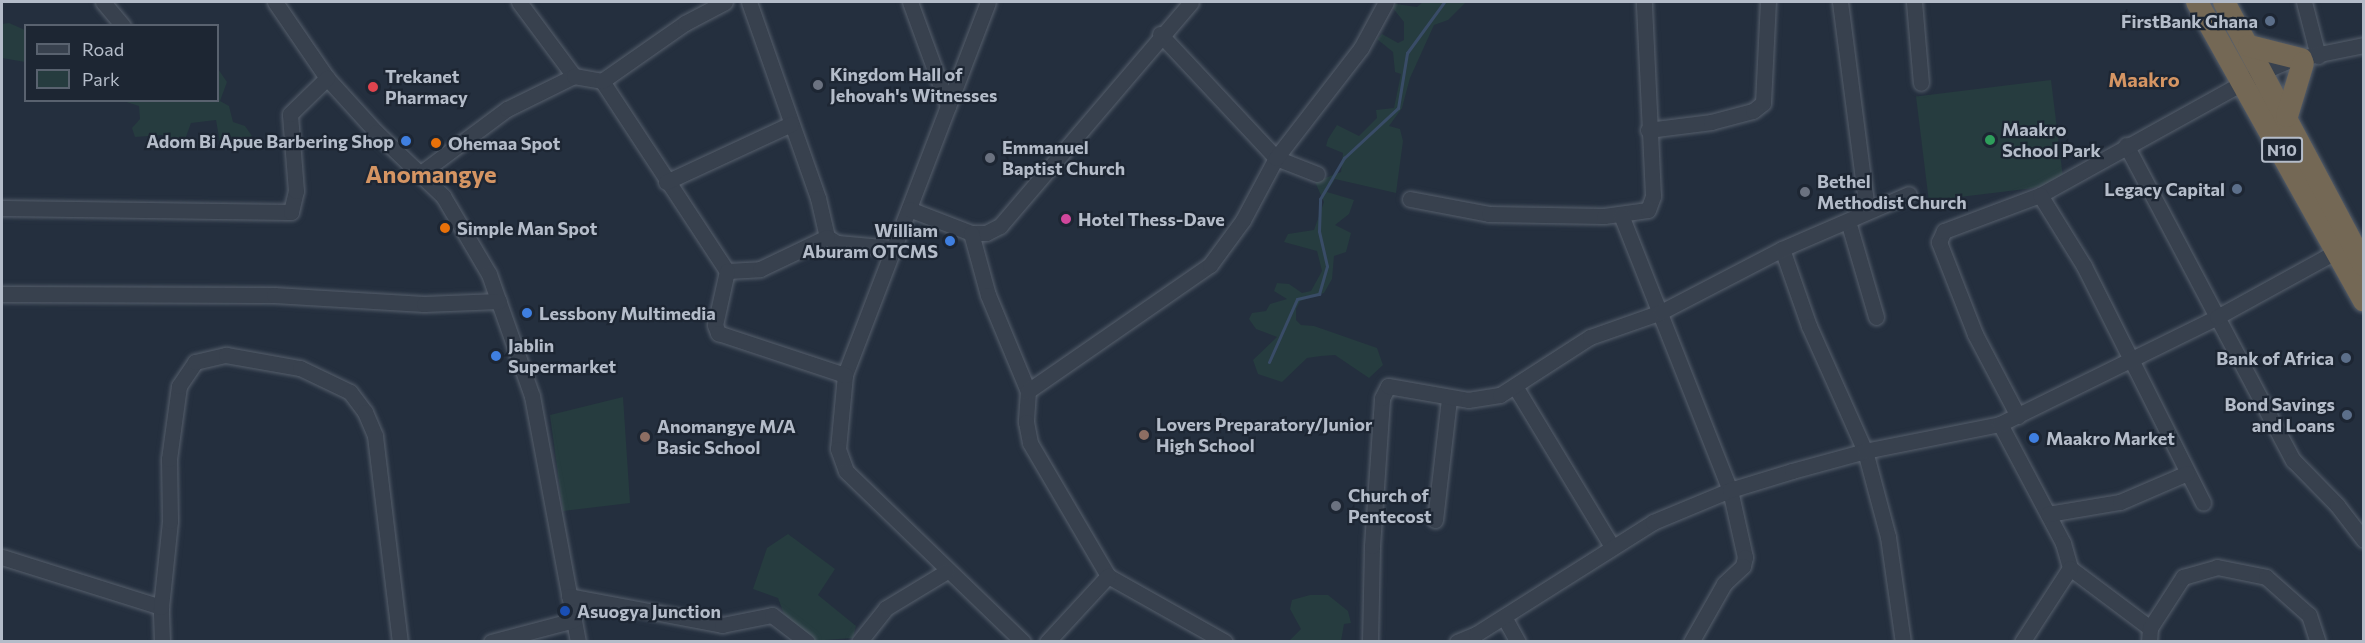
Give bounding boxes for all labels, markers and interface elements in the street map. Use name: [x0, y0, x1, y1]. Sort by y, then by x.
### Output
place label: FirstBank Ghana: [2121, 10, 2258, 32]
marker: FirstBank Ghana: [2263, 14, 2277, 28]
legend: [24, 24, 219, 102]
text: Road: [82, 38, 124, 60]
place label: Kingdom Hall of Jehovah's Witnesses: [830, 64, 997, 106]
place label: Trekanet Pharmacy: [385, 66, 468, 109]
district label: Maakro: [2108, 67, 2180, 91]
text: Park: [82, 68, 120, 90]
marker: Kingdom Hall of Jehovah's Witnesses: [811, 78, 825, 92]
marker: Trekanet Pharmacy: [366, 80, 380, 94]
place label: Maakro School Park: [2002, 119, 2101, 162]
place label: Adom Bi Apue Barbering Shop: [146, 130, 394, 152]
place label: Ohemaa Spot: [448, 132, 560, 154]
marker: Maakro School Park: [1983, 133, 1997, 147]
marker: Adom Bi Apue Barbering Shop: [399, 134, 413, 148]
marker: Ohemaa Spot: [429, 136, 443, 150]
place label: Emmanuel Baptist Church: [1002, 137, 1125, 180]
road number: N10: [2261, 137, 2303, 163]
marker: Emmanuel Baptist Church: [983, 151, 997, 165]
district label: Anomangye: [365, 160, 497, 188]
place label: Bethel Methodist Church: [1817, 171, 1967, 213]
place label: Legacy Capital: [2104, 178, 2225, 200]
marker: Legacy Capital: [2230, 182, 2244, 196]
marker: Bethel Methodist Church: [1798, 185, 1812, 199]
place label: Hotel Thess-Dave: [1078, 208, 1225, 230]
marker: Hotel Thess-Dave: [1059, 212, 1073, 226]
place label: Simple Man Spot: [457, 217, 597, 239]
place label: William Aburam OTCMS: [802, 220, 938, 262]
marker: Simple Man Spot: [438, 221, 452, 235]
marker: William Aburam OTCMS: [943, 234, 957, 248]
place label: Lessbony Multimedia: [539, 302, 716, 324]
marker: Lessbony Multimedia: [520, 306, 534, 320]
place label: Jablin Supermarket: [508, 335, 616, 378]
place label: Bank of Africa: [2216, 347, 2334, 369]
marker: Jablin Supermarket: [489, 349, 503, 363]
marker: Bank of Africa: [2339, 351, 2353, 365]
place label: Bond Savings and Loans: [2224, 394, 2335, 436]
marker: Bond Savings and Loans: [2340, 408, 2354, 422]
place label: Lovers Preparatory/Junior High School: [1156, 414, 1372, 456]
place label: Anomangye M/A Basic School: [657, 416, 796, 458]
place label: Maakro Market: [2046, 427, 2175, 449]
marker: Lovers Preparatory/Junior High School: [1137, 428, 1151, 442]
marker: Anomangye M/A Basic School: [638, 430, 652, 444]
marker: Maakro Market: [2027, 431, 2041, 445]
place label: Church of Pentecost: [1348, 485, 1432, 528]
marker: Church of Pentecost: [1329, 499, 1343, 513]
place label: Asuogya Junction: [577, 600, 721, 622]
marker: Asuogya Junction: [558, 604, 572, 618]

